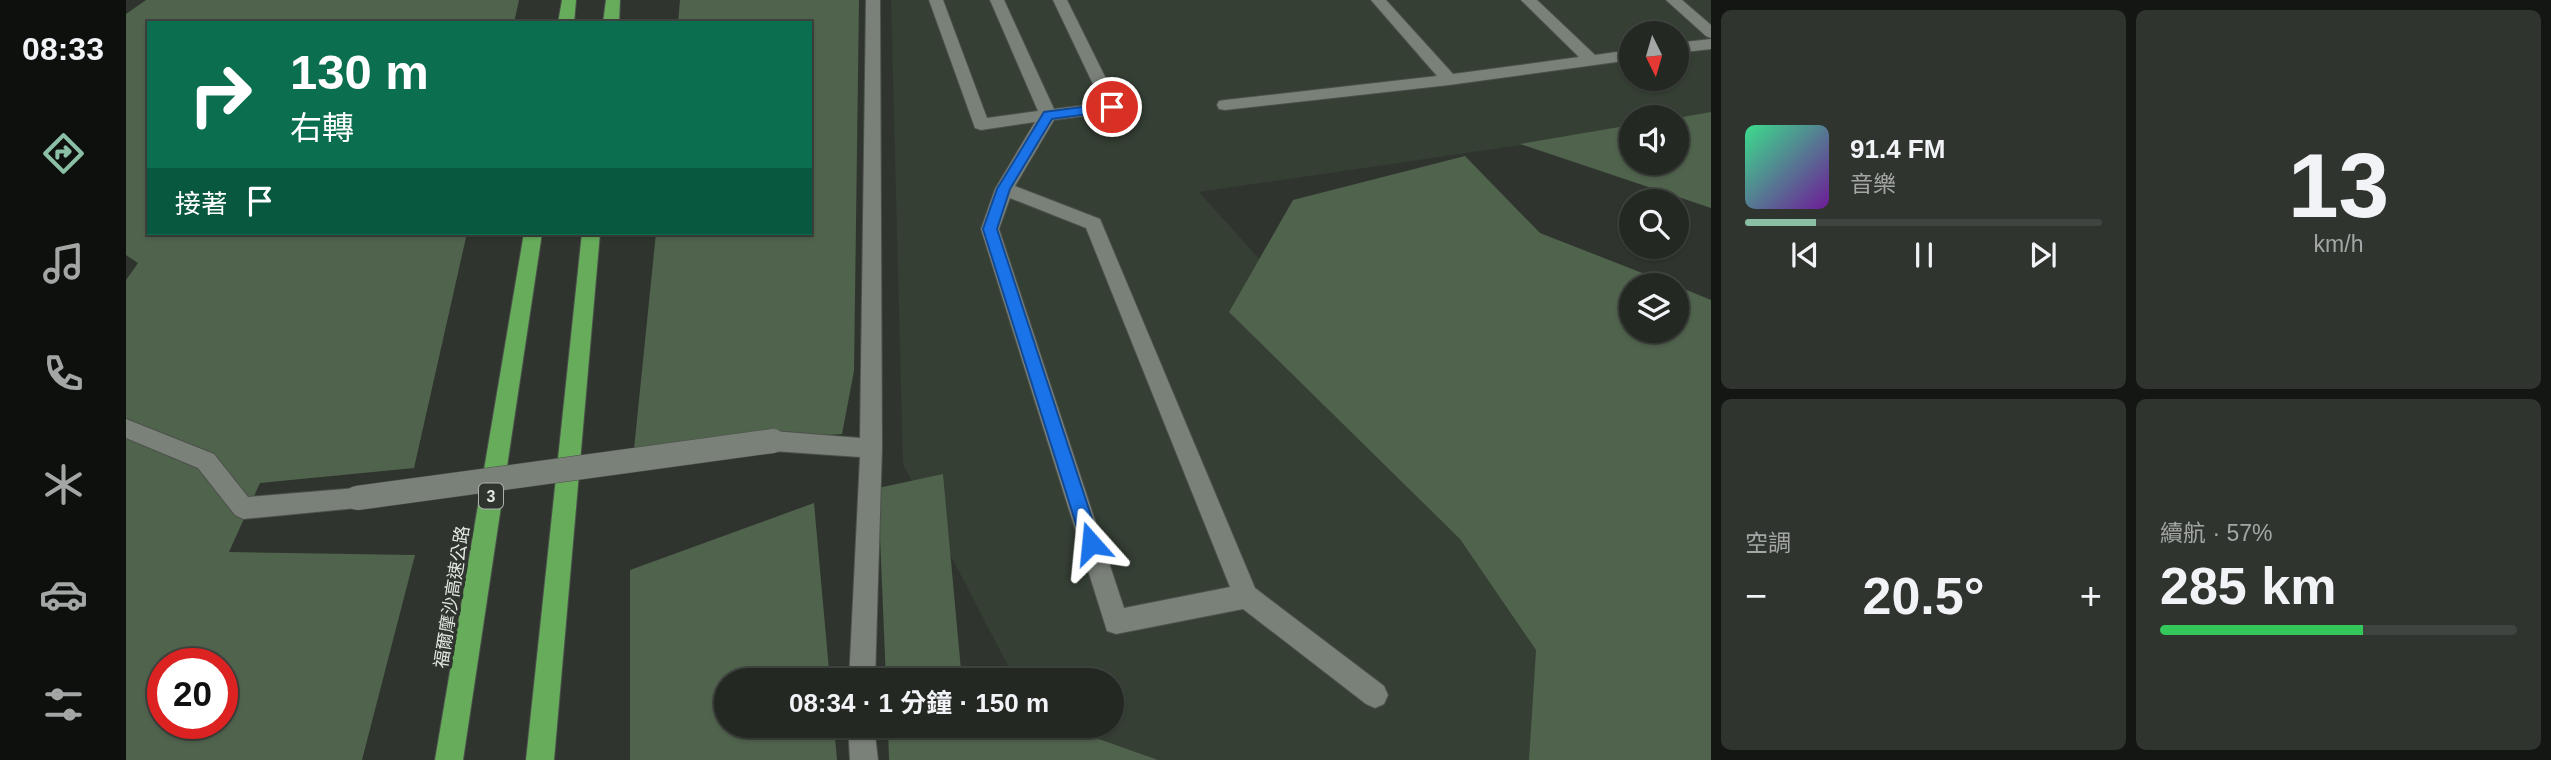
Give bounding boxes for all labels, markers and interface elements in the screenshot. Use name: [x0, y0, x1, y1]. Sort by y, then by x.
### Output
north arrow: [1619, 21, 1689, 91]
map controls: [1619, 21, 1689, 343]
text: 08:33: [22, 31, 104, 67]
text: 130 m: [290, 45, 429, 99]
icon: right: [175, 49, 266, 140]
pin: [1082, 77, 1142, 137]
icon: arrive: [1093, 88, 1131, 126]
button: sound: [1619, 105, 1689, 175]
text: 右轉: [290, 110, 354, 146]
icon: directions: [39, 129, 88, 178]
text: 91.4 FM: [1850, 134, 1945, 164]
text: 13: [2288, 135, 2389, 236]
text: 音樂: [1850, 171, 1896, 197]
icon: arrive: [241, 182, 279, 220]
text: 接著: [175, 189, 227, 219]
button: search: [1619, 189, 1689, 259]
text: km/h: [2314, 231, 2363, 257]
icon: previous: [1786, 236, 1824, 274]
icon: pause: [1905, 236, 1943, 274]
icon: next: [2024, 236, 2062, 274]
icon: music: [39, 239, 88, 288]
button: layers: [1619, 273, 1689, 343]
icon: phone: [39, 349, 88, 398]
icon: climate: [39, 460, 88, 509]
road number: 3: [479, 484, 503, 509]
position arrow: [1054, 506, 1128, 580]
text: 續航 · 57%: [2160, 520, 2272, 546]
street label: 福爾摩沙高速公路: [431, 524, 473, 670]
text: 空調: [1745, 530, 1791, 556]
text: 285 km: [2160, 557, 2336, 615]
text: 20.5°: [1862, 567, 1985, 625]
icon: car: [39, 570, 88, 619]
text: −: [1745, 575, 1767, 617]
text: +: [2080, 575, 2102, 617]
speed limit sign: 20: [147, 648, 238, 739]
icon: filters: [39, 680, 88, 729]
text: 08:34 · 1 分鐘 · 150 m: [789, 688, 1049, 718]

